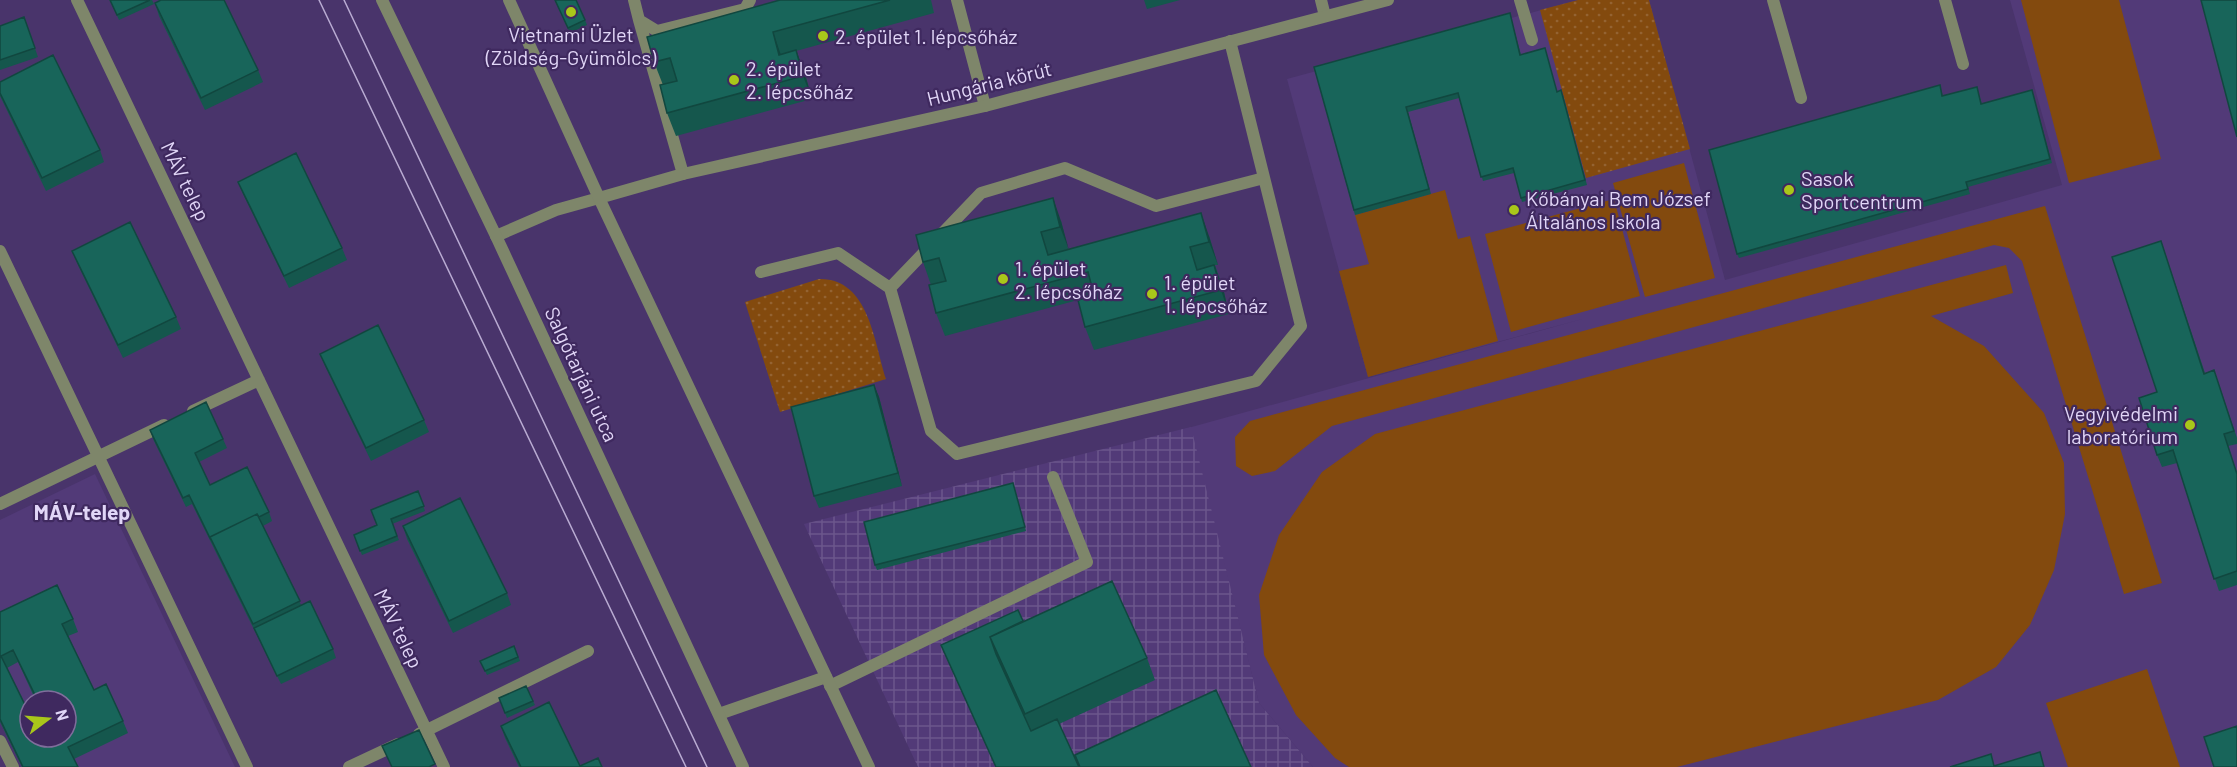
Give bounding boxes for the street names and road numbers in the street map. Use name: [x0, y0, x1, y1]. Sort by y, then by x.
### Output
street label: Hungária körút: [924, 56, 1054, 110]
street label: MÁV telep: [157, 137, 215, 225]
street label: Salgótarjáni utca: [540, 303, 624, 445]
street label: MÁV telep: [370, 584, 428, 672]

